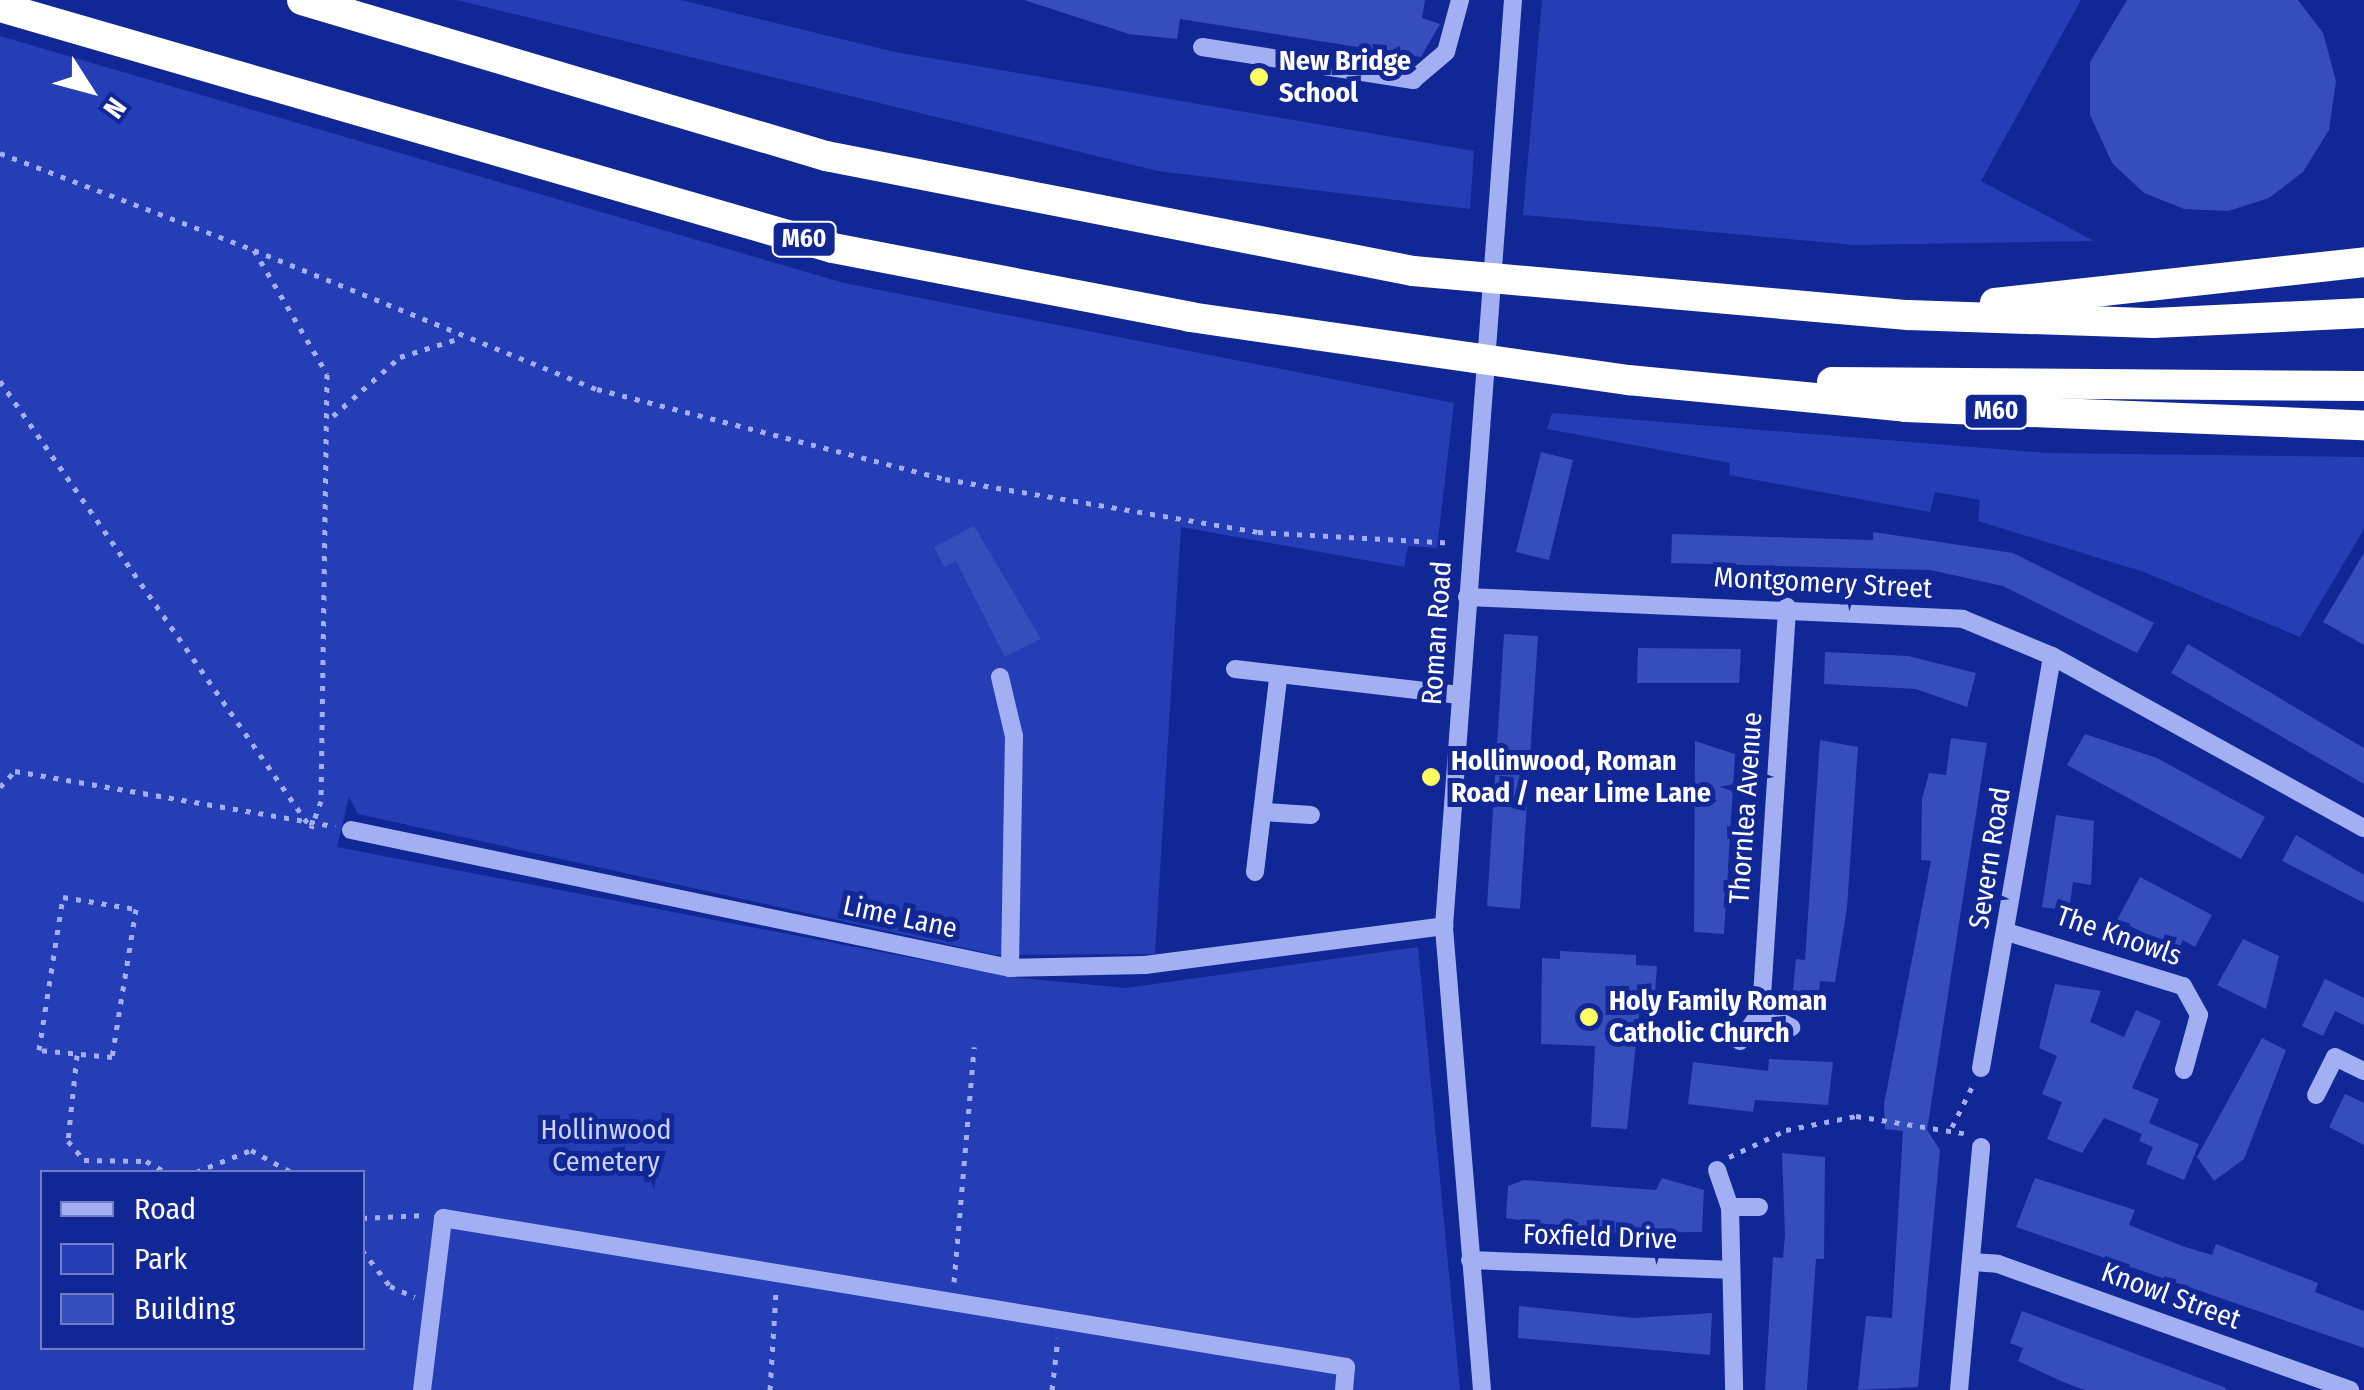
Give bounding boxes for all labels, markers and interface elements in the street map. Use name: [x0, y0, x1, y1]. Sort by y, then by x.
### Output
north arrow: [40, 40, 140, 140]
place label: New Bridge School: [1279, 44, 1411, 110]
marker: New Bridge School: [1248, 66, 1270, 88]
text: N: [96, 91, 133, 124]
road number: M60: [772, 219, 836, 259]
road number: M60: [1964, 391, 2028, 431]
street label: Roman Road: [1415, 560, 1459, 706]
street label: Montgomery Street: [1713, 561, 1933, 605]
street label: Thornlea Avenue: [1723, 711, 1769, 905]
place label: Hollinwood, Roman Road / near Lime Lane: [1451, 744, 1711, 810]
marker: Hollinwood, Roman Road / near Lime Lane: [1420, 766, 1442, 788]
street label: Severn Road: [1962, 785, 2018, 931]
street label: Lime Lane: [840, 889, 960, 945]
street label: The Knowls: [2052, 899, 2186, 973]
place label: Holy Family Roman Catholic Church: [1609, 984, 1827, 1050]
marker: Holy Family Roman Catholic Church: [1578, 1006, 1600, 1028]
park label: Hollinwood Cemetery: [540, 1113, 672, 1179]
legend: [40, 1170, 365, 1350]
text: Road: [134, 1191, 196, 1227]
street label: Foxfield Drive: [1522, 1218, 1678, 1256]
text: Park: [134, 1241, 187, 1277]
street label: Knowl Street: [2097, 1255, 2245, 1337]
text: Building: [134, 1291, 235, 1327]

